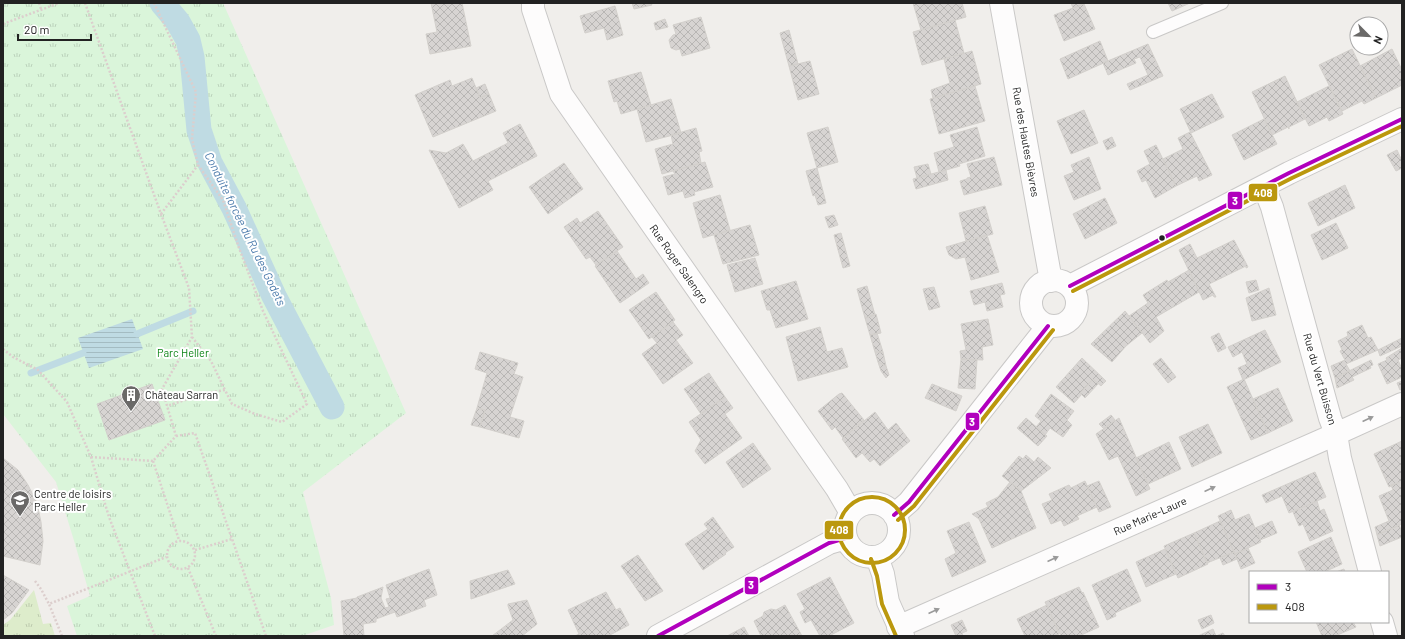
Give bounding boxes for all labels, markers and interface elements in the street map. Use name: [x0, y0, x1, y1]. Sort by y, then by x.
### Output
scale bar: [18, 16, 91, 42]
north arrow: [1349, 16, 1389, 56]
text: 20 m: [24, 22, 50, 36]
text: N: [1371, 34, 1386, 46]
street label: Rue des Hautes Bièvres: [1010, 86, 1043, 198]
water label: Conduite forcée du Ru des Godets: [202, 149, 289, 308]
line badge: 408: [1248, 183, 1278, 202]
text: 408: [1254, 186, 1272, 199]
line badge: 3: [1227, 191, 1243, 210]
text: 3: [1232, 194, 1238, 207]
street label: Rue Roger Salengro: [647, 222, 712, 306]
unlabelled marker: [1157, 233, 1167, 243]
street label: Rue du Vert Buisson: [1301, 332, 1340, 426]
park label: Parc Heller: [157, 346, 209, 359]
building icon: Château Sarran: [120, 384, 142, 412]
place label: Château Sarran: [145, 388, 218, 401]
line badge: 3: [965, 412, 980, 431]
text: 3: [969, 415, 975, 428]
one-way arrow: [1362, 416, 1373, 422]
one-way arrow: [1205, 486, 1217, 492]
place label: Centre de loisirs Parc Heller: [34, 487, 111, 513]
school or university icon: Centre de loisirs Parc Heller: [9, 489, 31, 517]
street label: Rue Marie-Laure: [1111, 494, 1189, 537]
line badge: 408: [824, 520, 854, 540]
text: 408: [830, 523, 848, 536]
one-way arrow: [1047, 555, 1059, 562]
legend: [1249, 571, 1389, 623]
line badge: 3: [744, 576, 759, 595]
text: 3: [748, 578, 754, 591]
text: 3: [1285, 579, 1291, 593]
text: 408: [1285, 599, 1305, 613]
one-way arrow: [928, 608, 940, 614]

